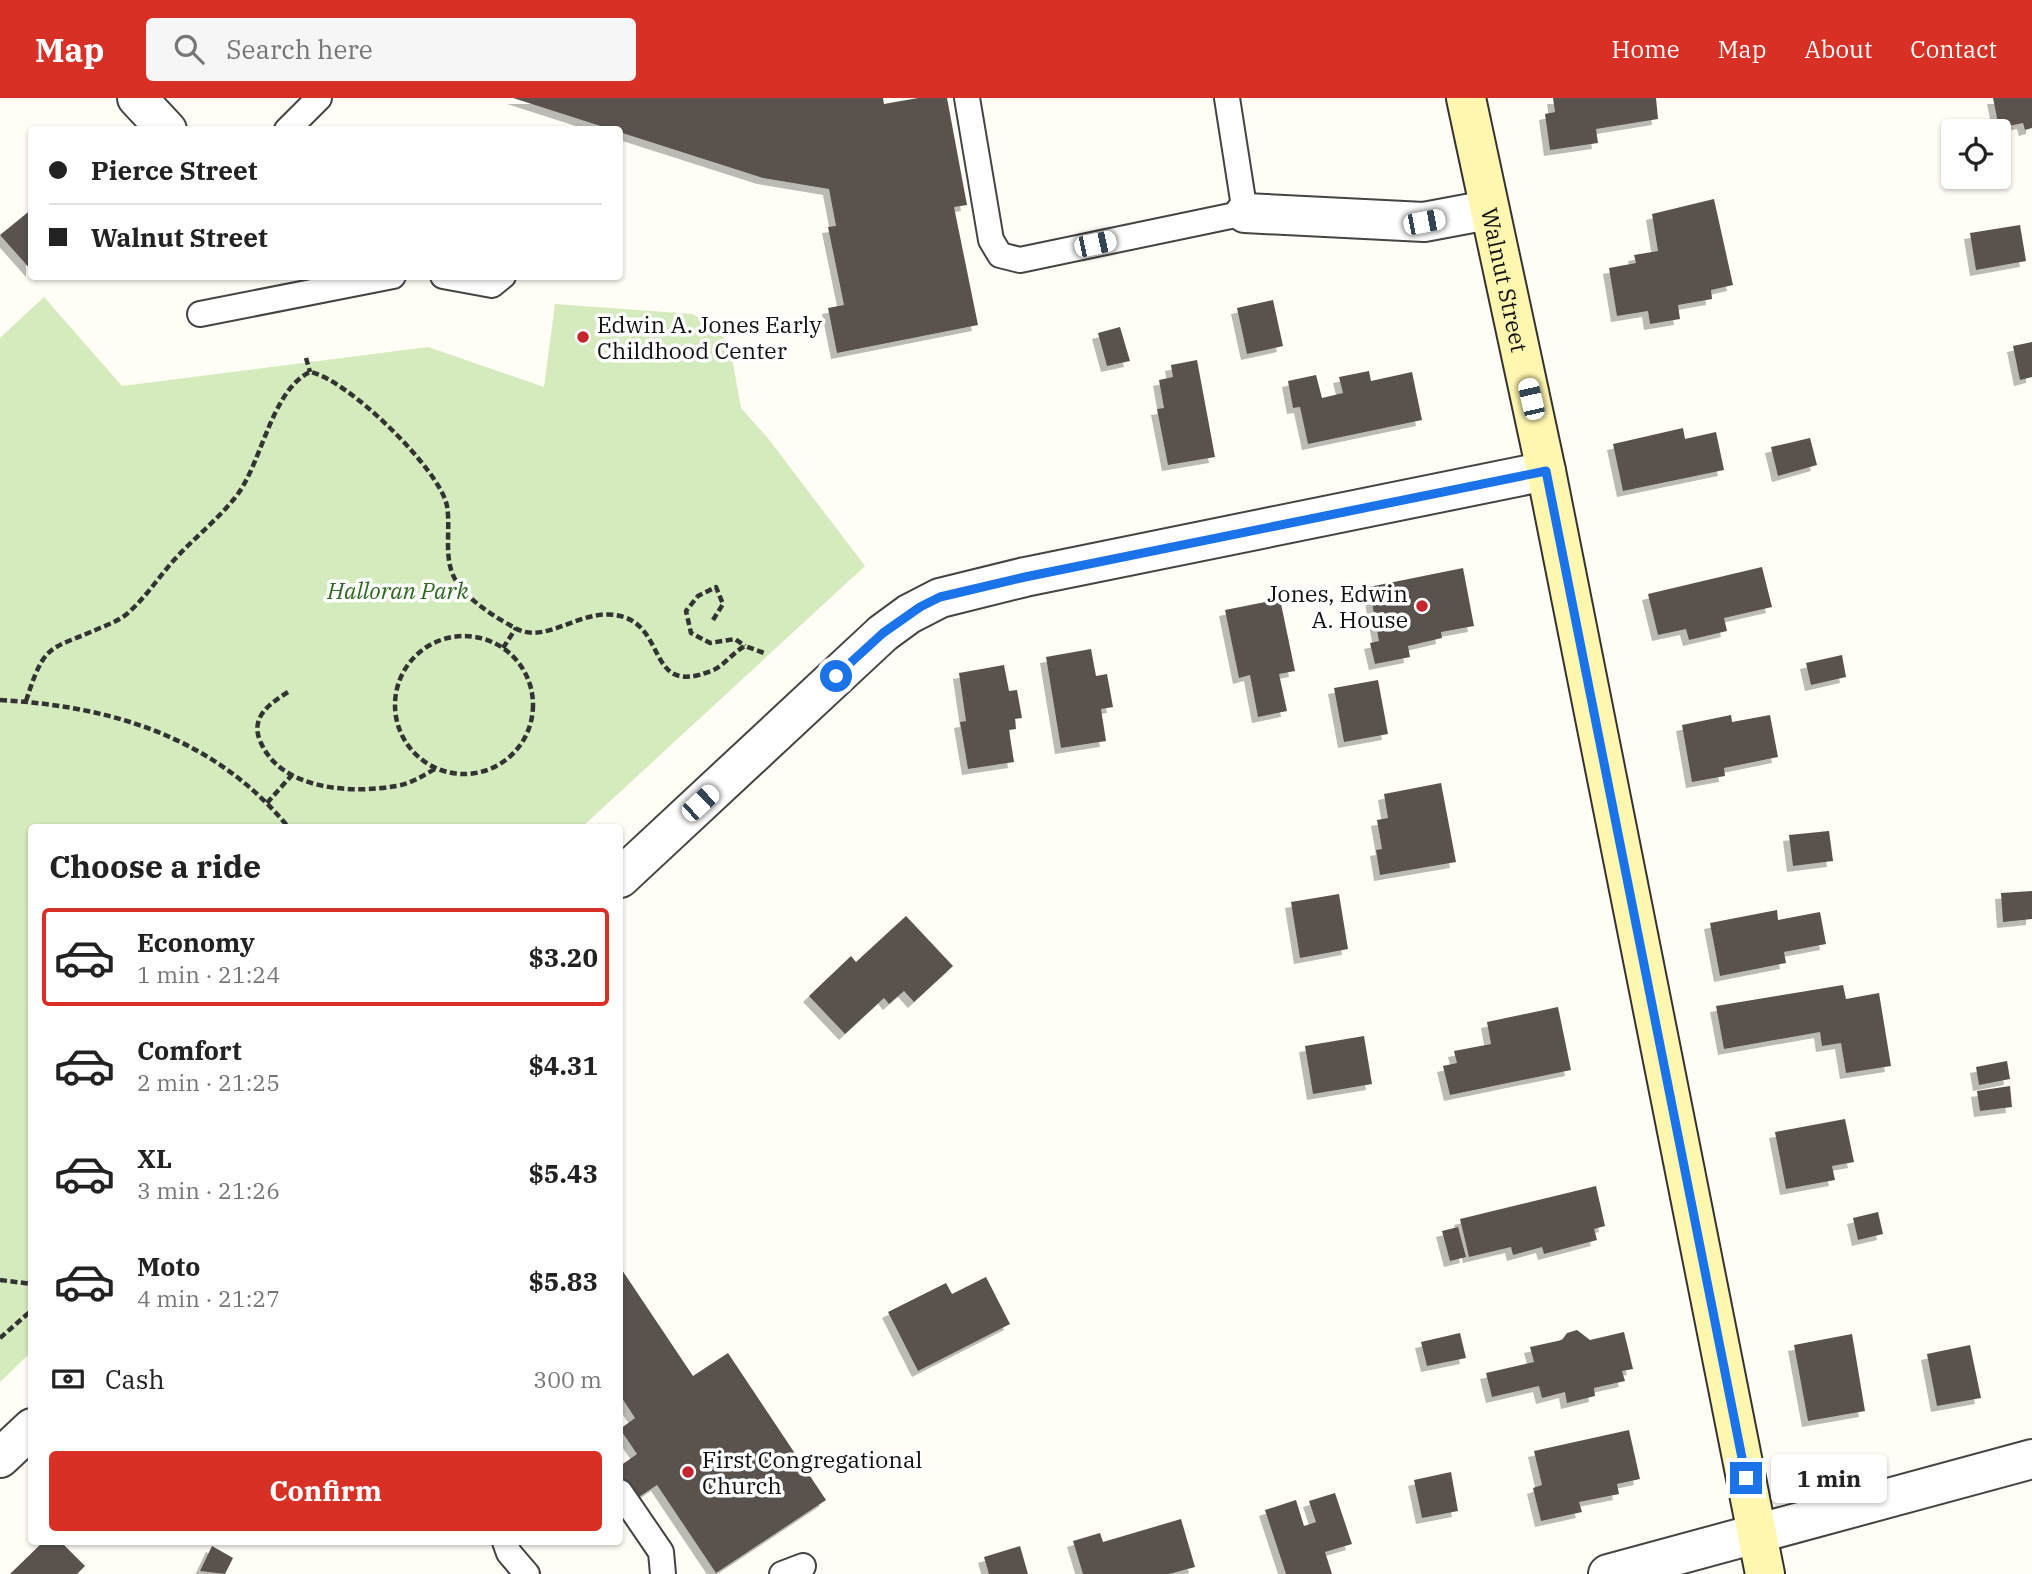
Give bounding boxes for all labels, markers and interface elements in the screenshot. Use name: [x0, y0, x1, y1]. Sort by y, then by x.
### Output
search box: [146, 18, 636, 81]
text: Map: [35, 28, 104, 71]
icon: search: [170, 30, 208, 68]
text: Search here: [226, 32, 373, 66]
text: Home: [1612, 33, 1680, 65]
text: Map: [1718, 33, 1766, 65]
text: About: [1804, 33, 1872, 65]
text: Contact: [1910, 33, 1997, 65]
map controls: [1941, 119, 2011, 189]
button: locate: [1941, 119, 2011, 189]
text: Pierce Street: [91, 153, 257, 187]
street label: Walnut Street: [1475, 205, 1535, 355]
car: [1402, 208, 1447, 236]
text: Walnut Street: [91, 220, 268, 254]
car: [1073, 229, 1118, 259]
place label: Edwin A. Jones Early Childhood Center: [597, 309, 822, 365]
marker: Edwin A. Jones Early Childhood Center: [575, 329, 591, 345]
car: [1517, 376, 1546, 422]
park label: Halloran Park: [326, 575, 470, 605]
place label: Jones, Edwin A. House: [1267, 578, 1408, 634]
marker: Jones, Edwin A. House: [1414, 598, 1430, 614]
route start: [820, 660, 852, 692]
car: [678, 781, 723, 825]
text: Choose a ride: [49, 845, 261, 887]
text: Economy: [137, 925, 255, 959]
icon: car: [53, 926, 116, 989]
text: $3.20: [528, 940, 598, 974]
text: 1 min · 21:24: [137, 959, 280, 989]
text: Comfort: [137, 1033, 242, 1067]
icon: car: [53, 1034, 116, 1097]
text: $4.31: [528, 1048, 598, 1082]
text: 2 min · 21:25: [137, 1067, 280, 1097]
text: XL: [137, 1141, 172, 1175]
icon: car: [53, 1142, 116, 1205]
text: $5.43: [528, 1156, 598, 1190]
text: 3 min · 21:26: [137, 1175, 280, 1205]
text: Moto: [137, 1249, 200, 1283]
icon: car: [53, 1250, 116, 1313]
text: $5.83: [528, 1264, 598, 1298]
text: 4 min · 21:27: [137, 1283, 280, 1313]
icon: cash: [49, 1360, 87, 1398]
text: Cash: [105, 1362, 165, 1396]
text: 300 m: [533, 1364, 602, 1394]
place label: First Congregational Church: [702, 1444, 923, 1500]
button: Confirm: [49, 1451, 602, 1531]
callout: 1 min: [1770, 1454, 1886, 1502]
route end: [1730, 1462, 1762, 1494]
text: 1 min: [1797, 1463, 1861, 1493]
marker: First Congregational Church: [680, 1464, 696, 1480]

